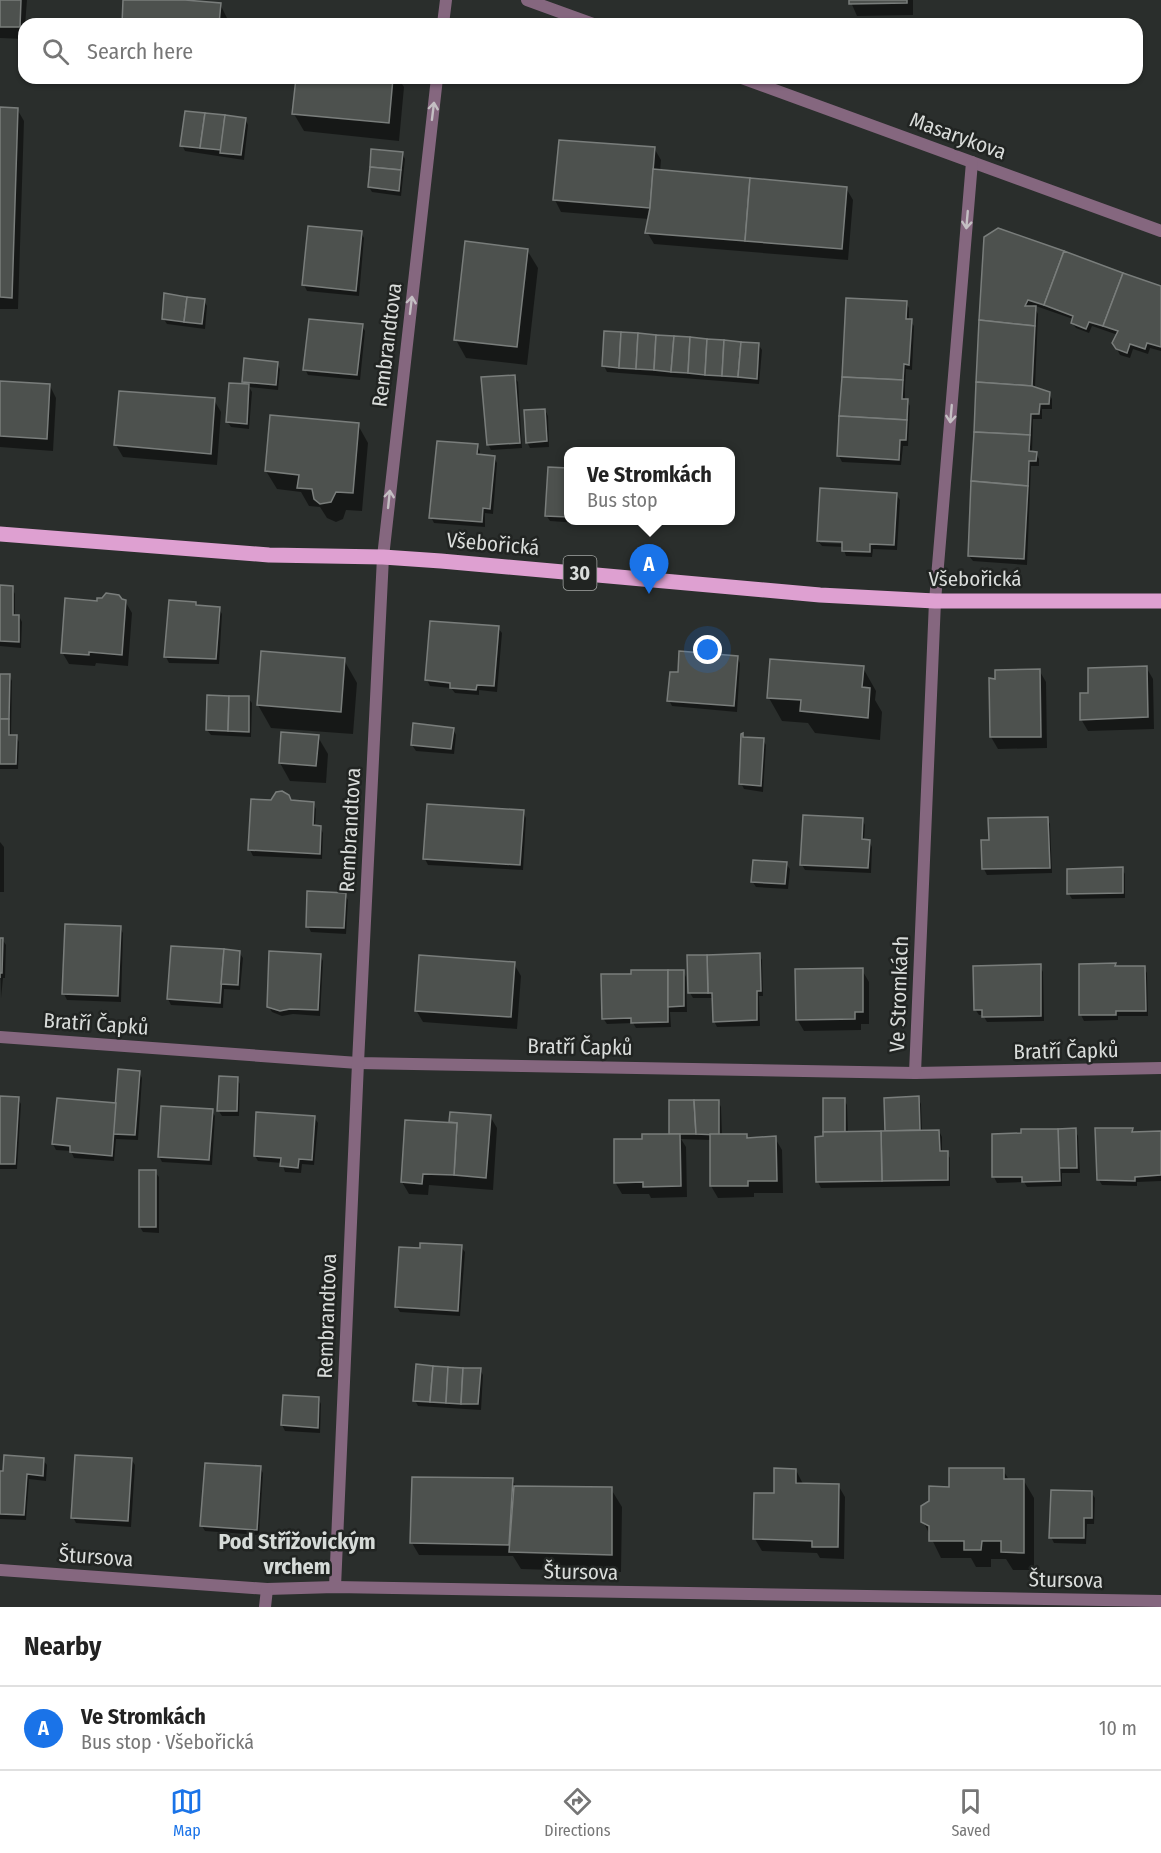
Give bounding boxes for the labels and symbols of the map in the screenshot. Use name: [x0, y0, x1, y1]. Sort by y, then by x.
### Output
one-way arrow: [428, 102, 439, 122]
street label: Masarykova: [906, 107, 1010, 165]
one-way arrow: [961, 209, 972, 229]
street label: Rembrandtova: [366, 281, 408, 409]
one-way arrow: [406, 296, 417, 316]
one-way arrow: [945, 404, 956, 424]
one-way arrow: [383, 489, 394, 509]
street label: Všebořická: [445, 527, 541, 561]
pin: A: [630, 544, 668, 594]
road number: 30: [564, 556, 596, 590]
street label: Všebořická: [928, 566, 1022, 592]
your location: [693, 635, 722, 664]
street label: Rembrandtova: [334, 767, 366, 893]
street label: Ve Stromkách: [884, 935, 914, 1053]
street label: Bratří Čapků: [43, 1007, 149, 1041]
street label: Bratří Čapků: [527, 1033, 633, 1061]
street label: Bratří Čapků: [1013, 1037, 1119, 1065]
street label: Rembrandtova: [312, 1253, 342, 1379]
district label: Pod Střížovickým vrchem: [218, 1528, 376, 1580]
street label: Štursova: [58, 1541, 134, 1573]
street label: Štursova: [543, 1558, 619, 1586]
street label: Štursova: [1028, 1566, 1104, 1594]

